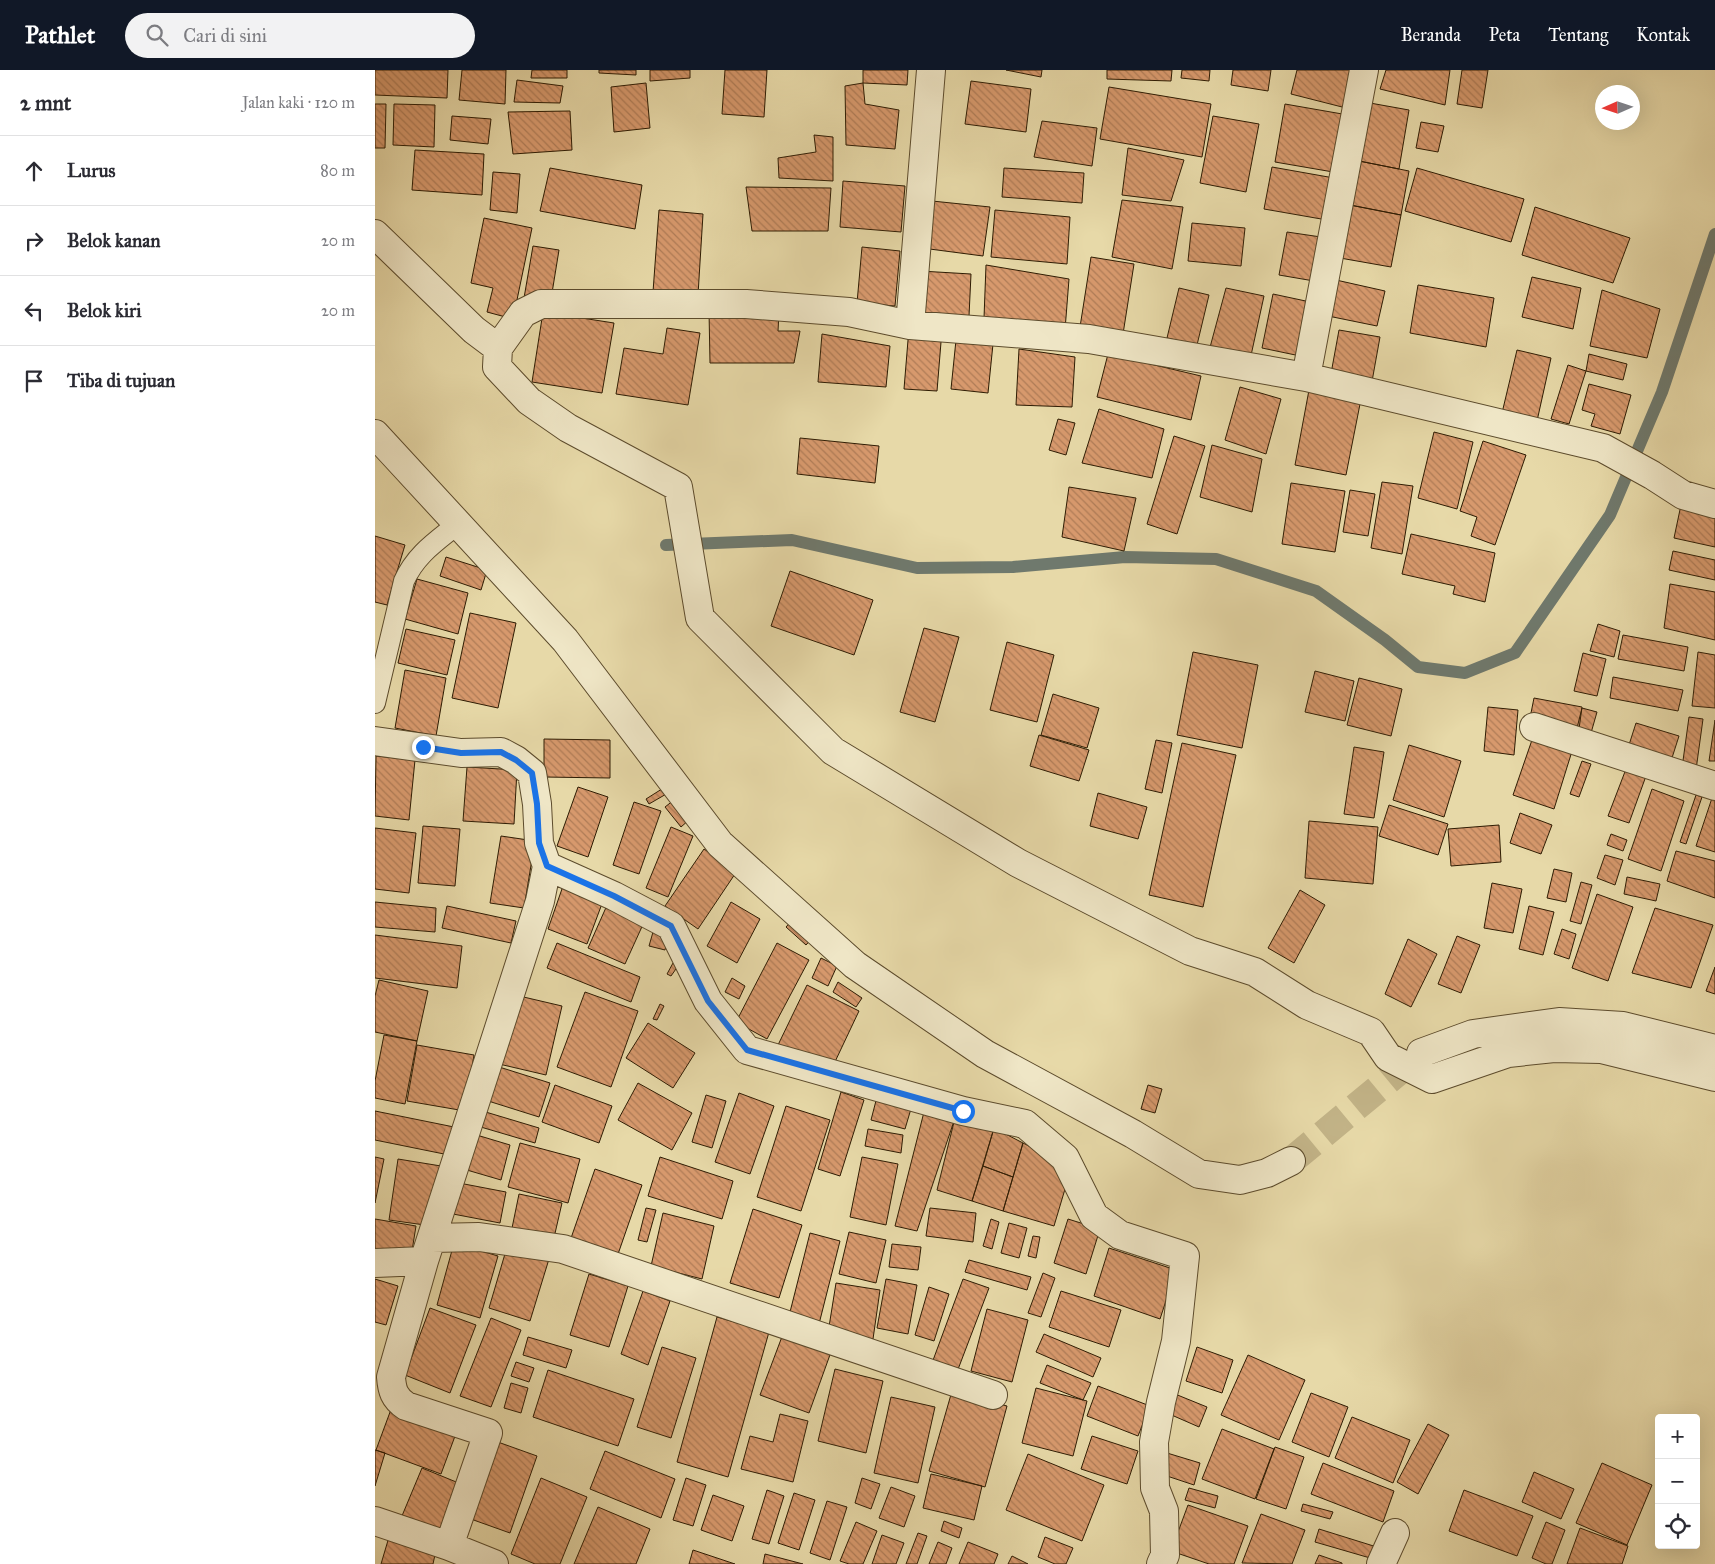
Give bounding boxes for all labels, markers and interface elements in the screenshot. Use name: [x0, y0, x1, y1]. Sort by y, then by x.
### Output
search box: [125, 13, 475, 58]
text: Pathlet: [25, 20, 95, 50]
icon: search: [143, 21, 171, 49]
text: Cari di sini: [183, 24, 267, 47]
text: Beranda: [1401, 24, 1461, 46]
text: Peta: [1489, 24, 1520, 46]
text: Tentang: [1548, 24, 1608, 46]
text: Kontak: [1636, 24, 1690, 46]
north arrow: [1595, 85, 1640, 130]
text: 2 mnt: [20, 90, 71, 116]
text: Jalan kaki · 120 m: [242, 93, 355, 112]
icon: ahead: [20, 157, 48, 185]
text: Lurus: [67, 159, 115, 182]
text: 80 m: [320, 161, 355, 180]
icon: right: [20, 227, 48, 255]
text: Belok kanan: [67, 229, 161, 252]
text: 20 m: [321, 231, 355, 250]
icon: left: [20, 297, 48, 325]
text: Belok kiri: [67, 299, 141, 322]
text: 20 m: [321, 301, 355, 320]
icon: arrive: [20, 367, 48, 395]
text: Tiba di tujuan: [67, 369, 175, 392]
route end: [412, 736, 435, 759]
route start: [952, 1100, 975, 1123]
map controls: [1655, 1414, 1700, 1549]
button: +: [1655, 1414, 1700, 1459]
button: −: [1655, 1459, 1700, 1504]
button: locate: [1655, 1504, 1700, 1549]

